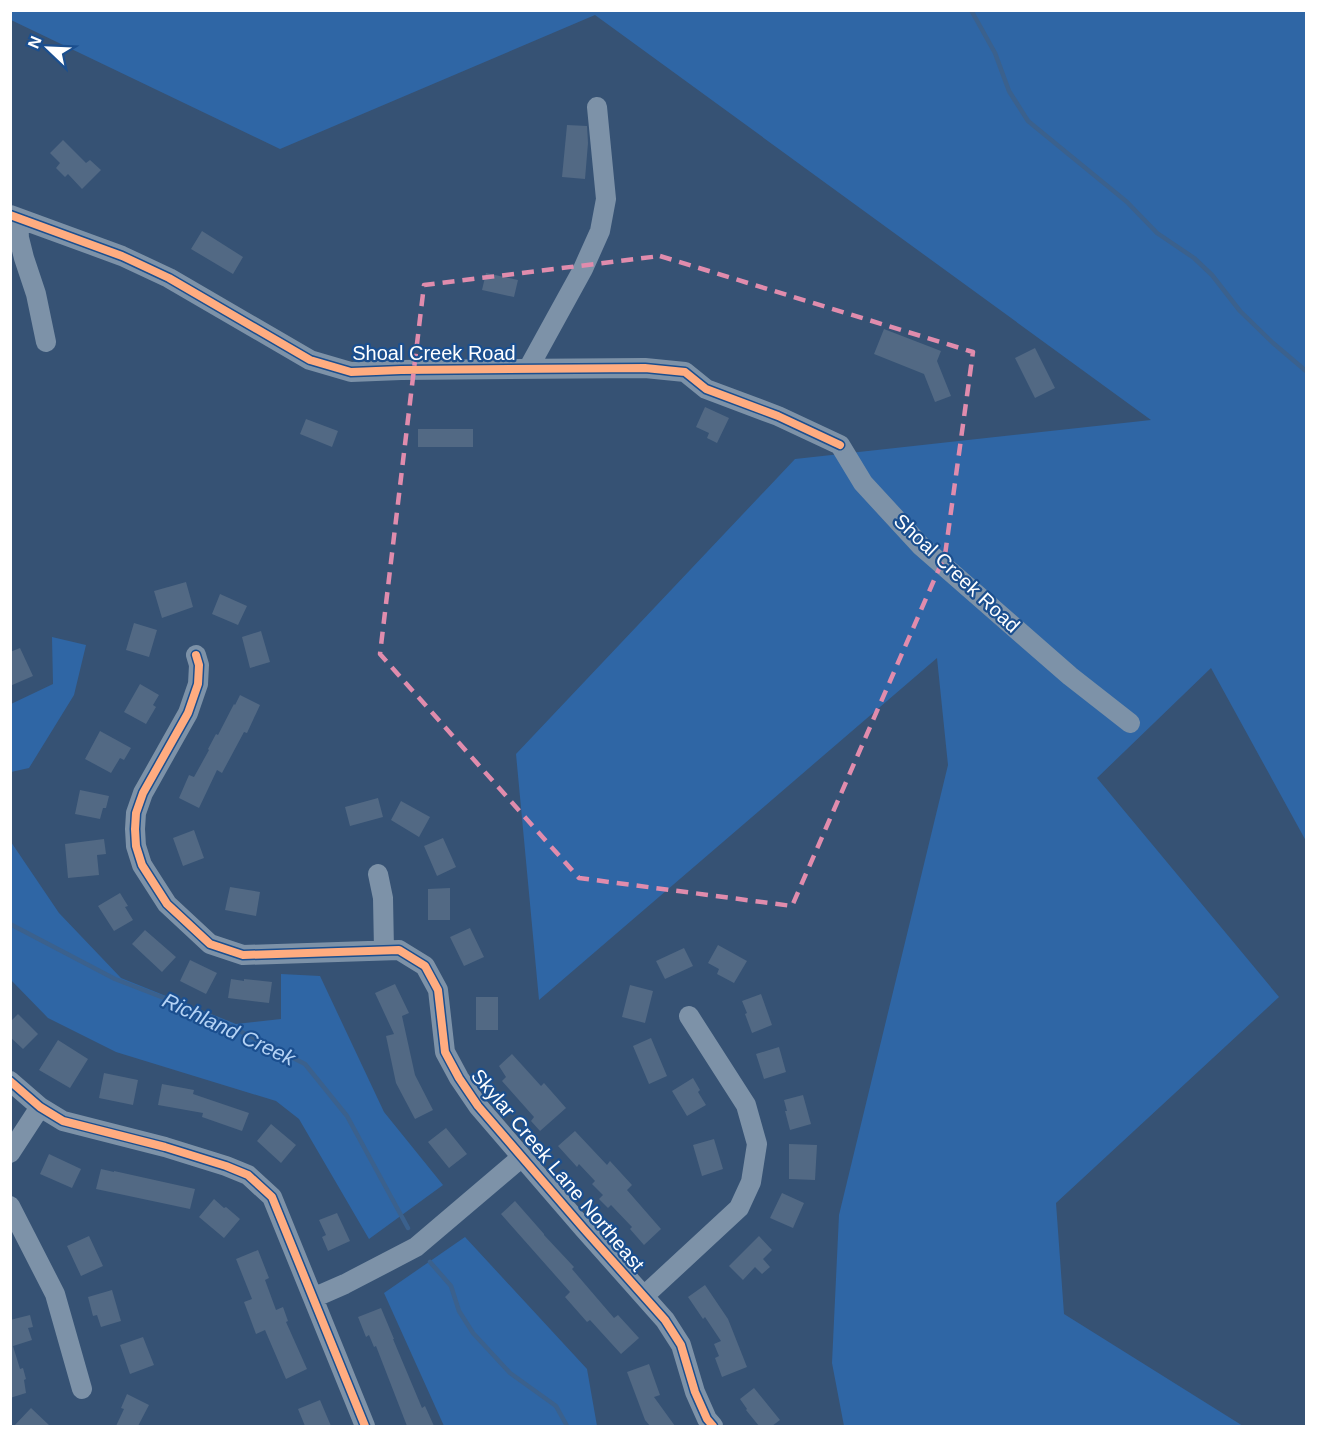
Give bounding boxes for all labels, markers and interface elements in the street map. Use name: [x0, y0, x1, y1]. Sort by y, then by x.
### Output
north arrow: [18, 18, 78, 78]
text: N: [25, 34, 45, 51]
street label: Shoal Creek Road: [352, 342, 516, 364]
street label: Shoal Creek Road: [890, 509, 1024, 637]
water label: Richland Creek: [159, 988, 300, 1070]
street label: Skylar Creek Lane Northeast: [467, 1065, 649, 1276]

